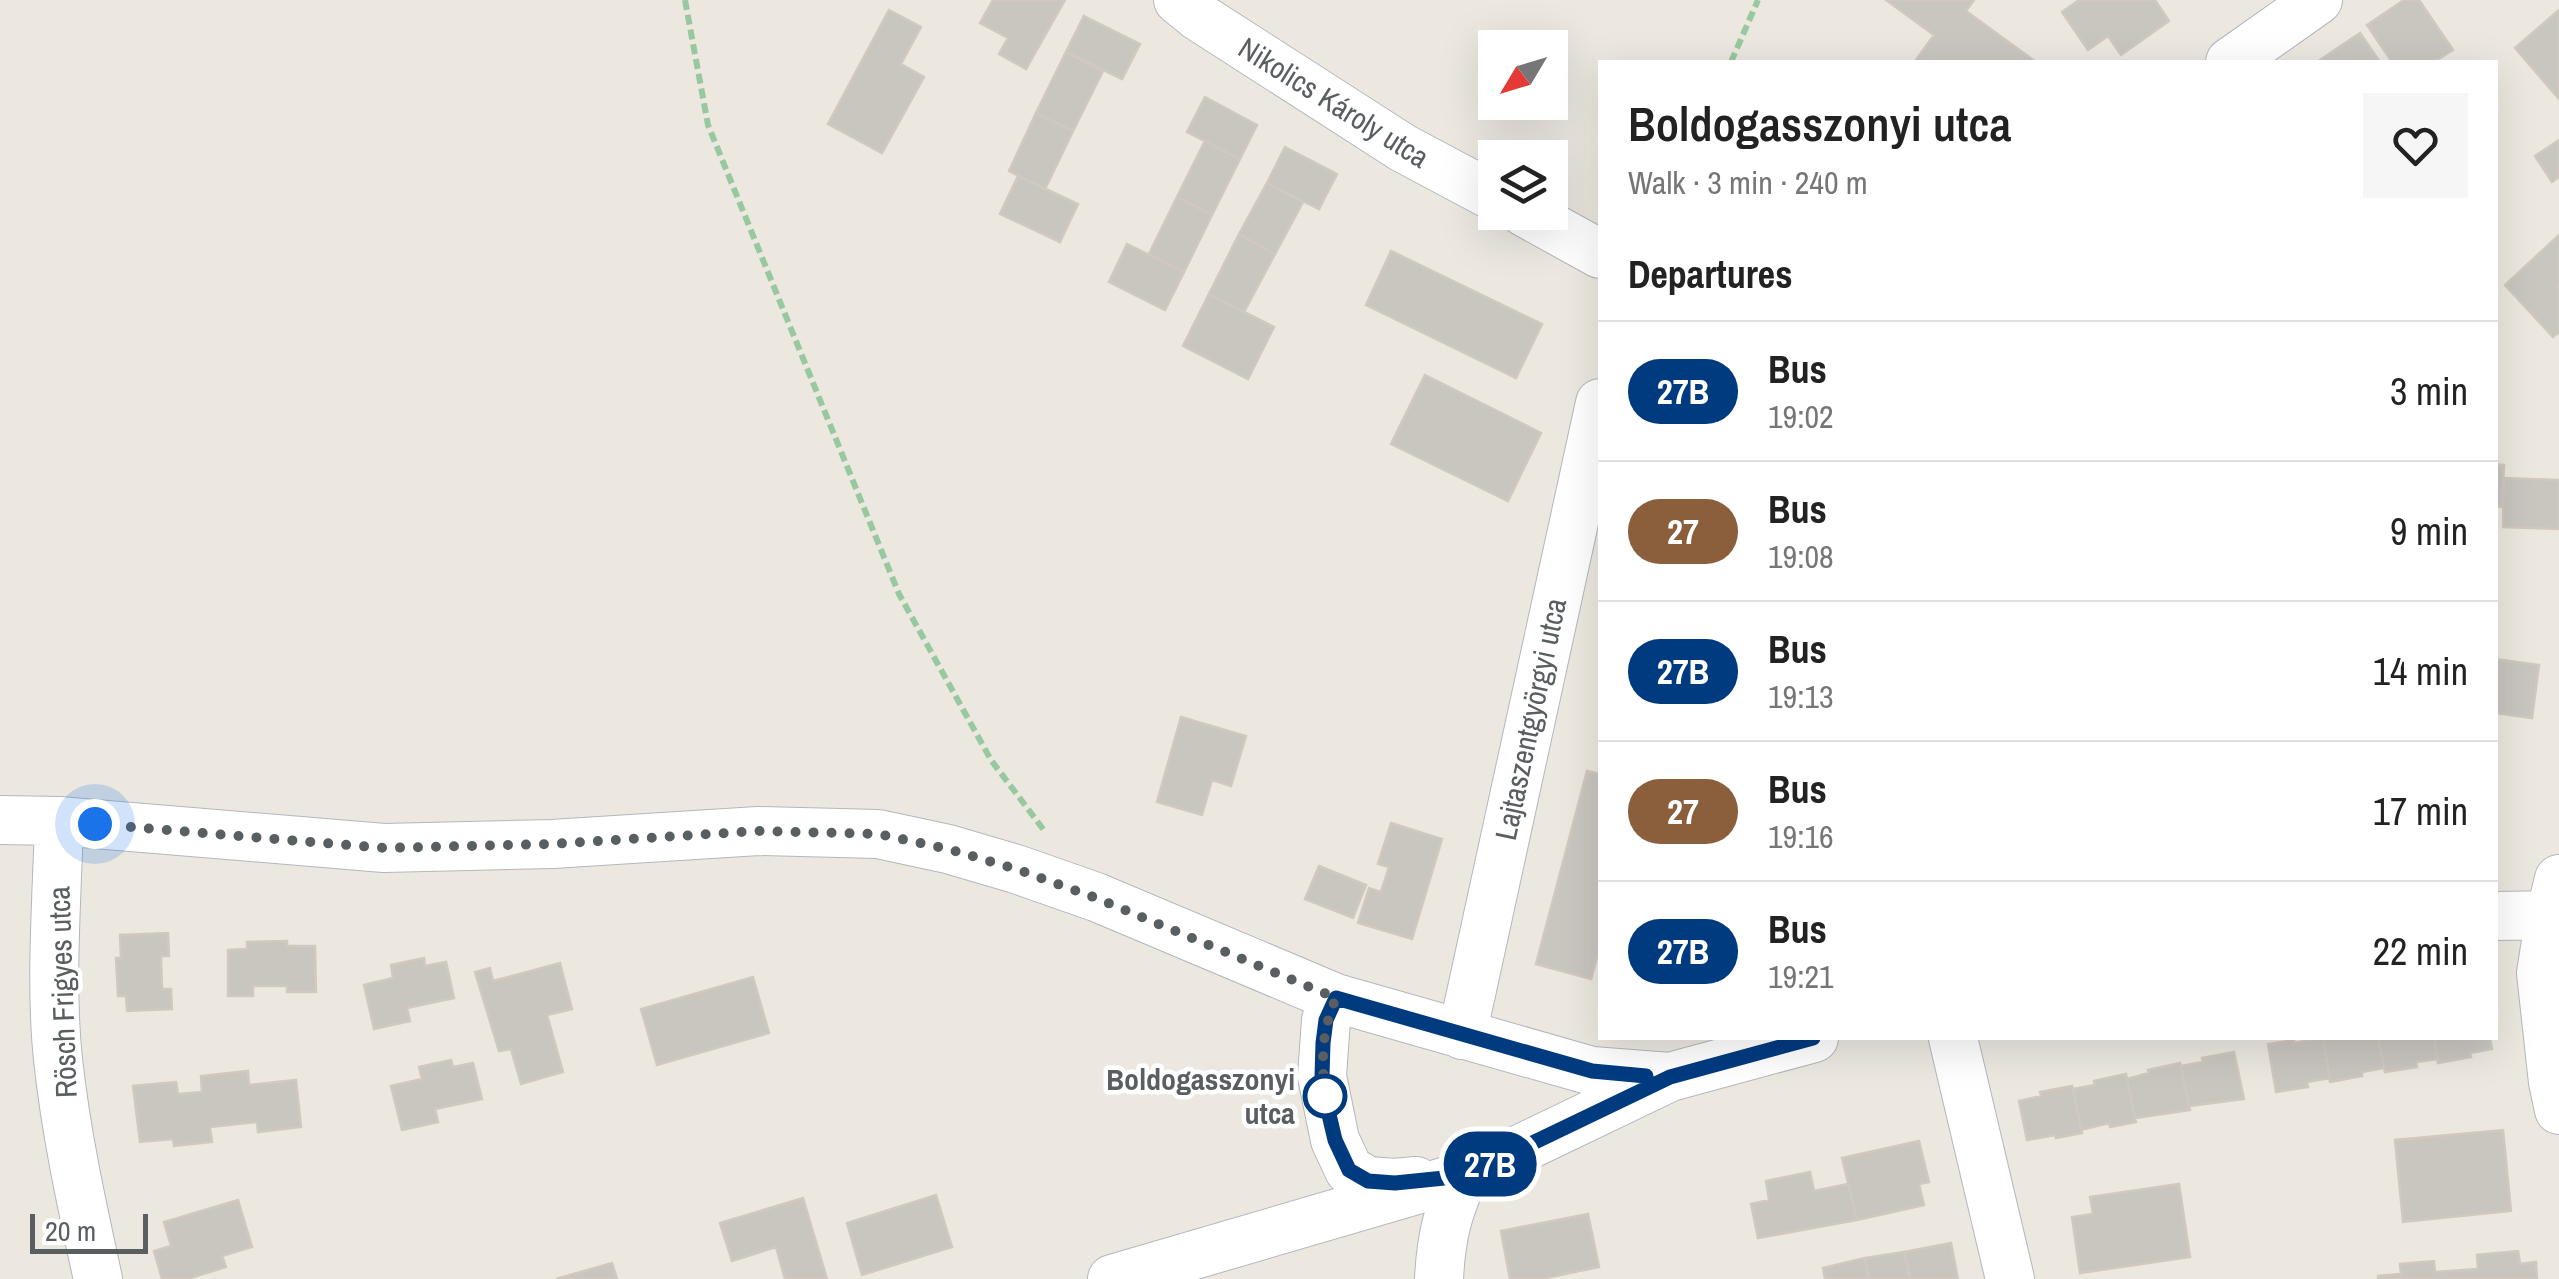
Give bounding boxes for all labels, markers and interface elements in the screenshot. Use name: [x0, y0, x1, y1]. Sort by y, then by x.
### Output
street label: Nikolics Károly utca: [1231, 27, 1437, 177]
north arrow: [1478, 30, 1568, 120]
map controls: [1478, 30, 1568, 230]
text: Boldogasszonyi utca: [1628, 91, 2011, 156]
button: heart: [2363, 93, 2468, 198]
button: layers: [1478, 140, 1568, 230]
text: Walk · 3 min · 240 m: [1628, 161, 1868, 204]
text: Departures: [1628, 249, 1793, 300]
text: Bus: [1768, 344, 1827, 395]
text: 3 min: [2390, 366, 2468, 417]
text: 27B: [1657, 368, 1709, 415]
text: 19:02: [1768, 395, 1834, 438]
text: Bus: [1768, 484, 1827, 535]
text: 9 min: [2390, 506, 2468, 557]
text: 27: [1667, 508, 1699, 555]
text: 19:08: [1768, 535, 1834, 578]
street label: Lajtaszentgyörgyi utca: [1485, 594, 1575, 844]
text: Bus: [1768, 624, 1827, 675]
text: 14 min: [2373, 646, 2468, 697]
text: 27B: [1657, 648, 1709, 695]
text: 19:13: [1768, 675, 1834, 718]
text: Bus: [1768, 764, 1827, 815]
text: 17 min: [2373, 786, 2468, 837]
text: 27: [1667, 788, 1699, 835]
your location: [70, 799, 120, 849]
text: 19:16: [1768, 815, 1834, 858]
street label: Rösch Frigyes utca: [38, 885, 86, 1099]
text: Bus: [1768, 904, 1827, 955]
text: 22 min: [2373, 926, 2468, 977]
text: 27B: [1657, 928, 1709, 975]
text: 19:21: [1768, 955, 1834, 998]
place label: Boldogasszonyi utca: [1106, 1059, 1295, 1133]
marker: Boldogasszonyi utca: [1304, 1075, 1346, 1117]
line badge: 27B: [1432, 1132, 1548, 1196]
text: 27B: [1464, 1141, 1516, 1188]
scale bar: [30, 1209, 148, 1254]
text: 20 m: [45, 1212, 96, 1250]

